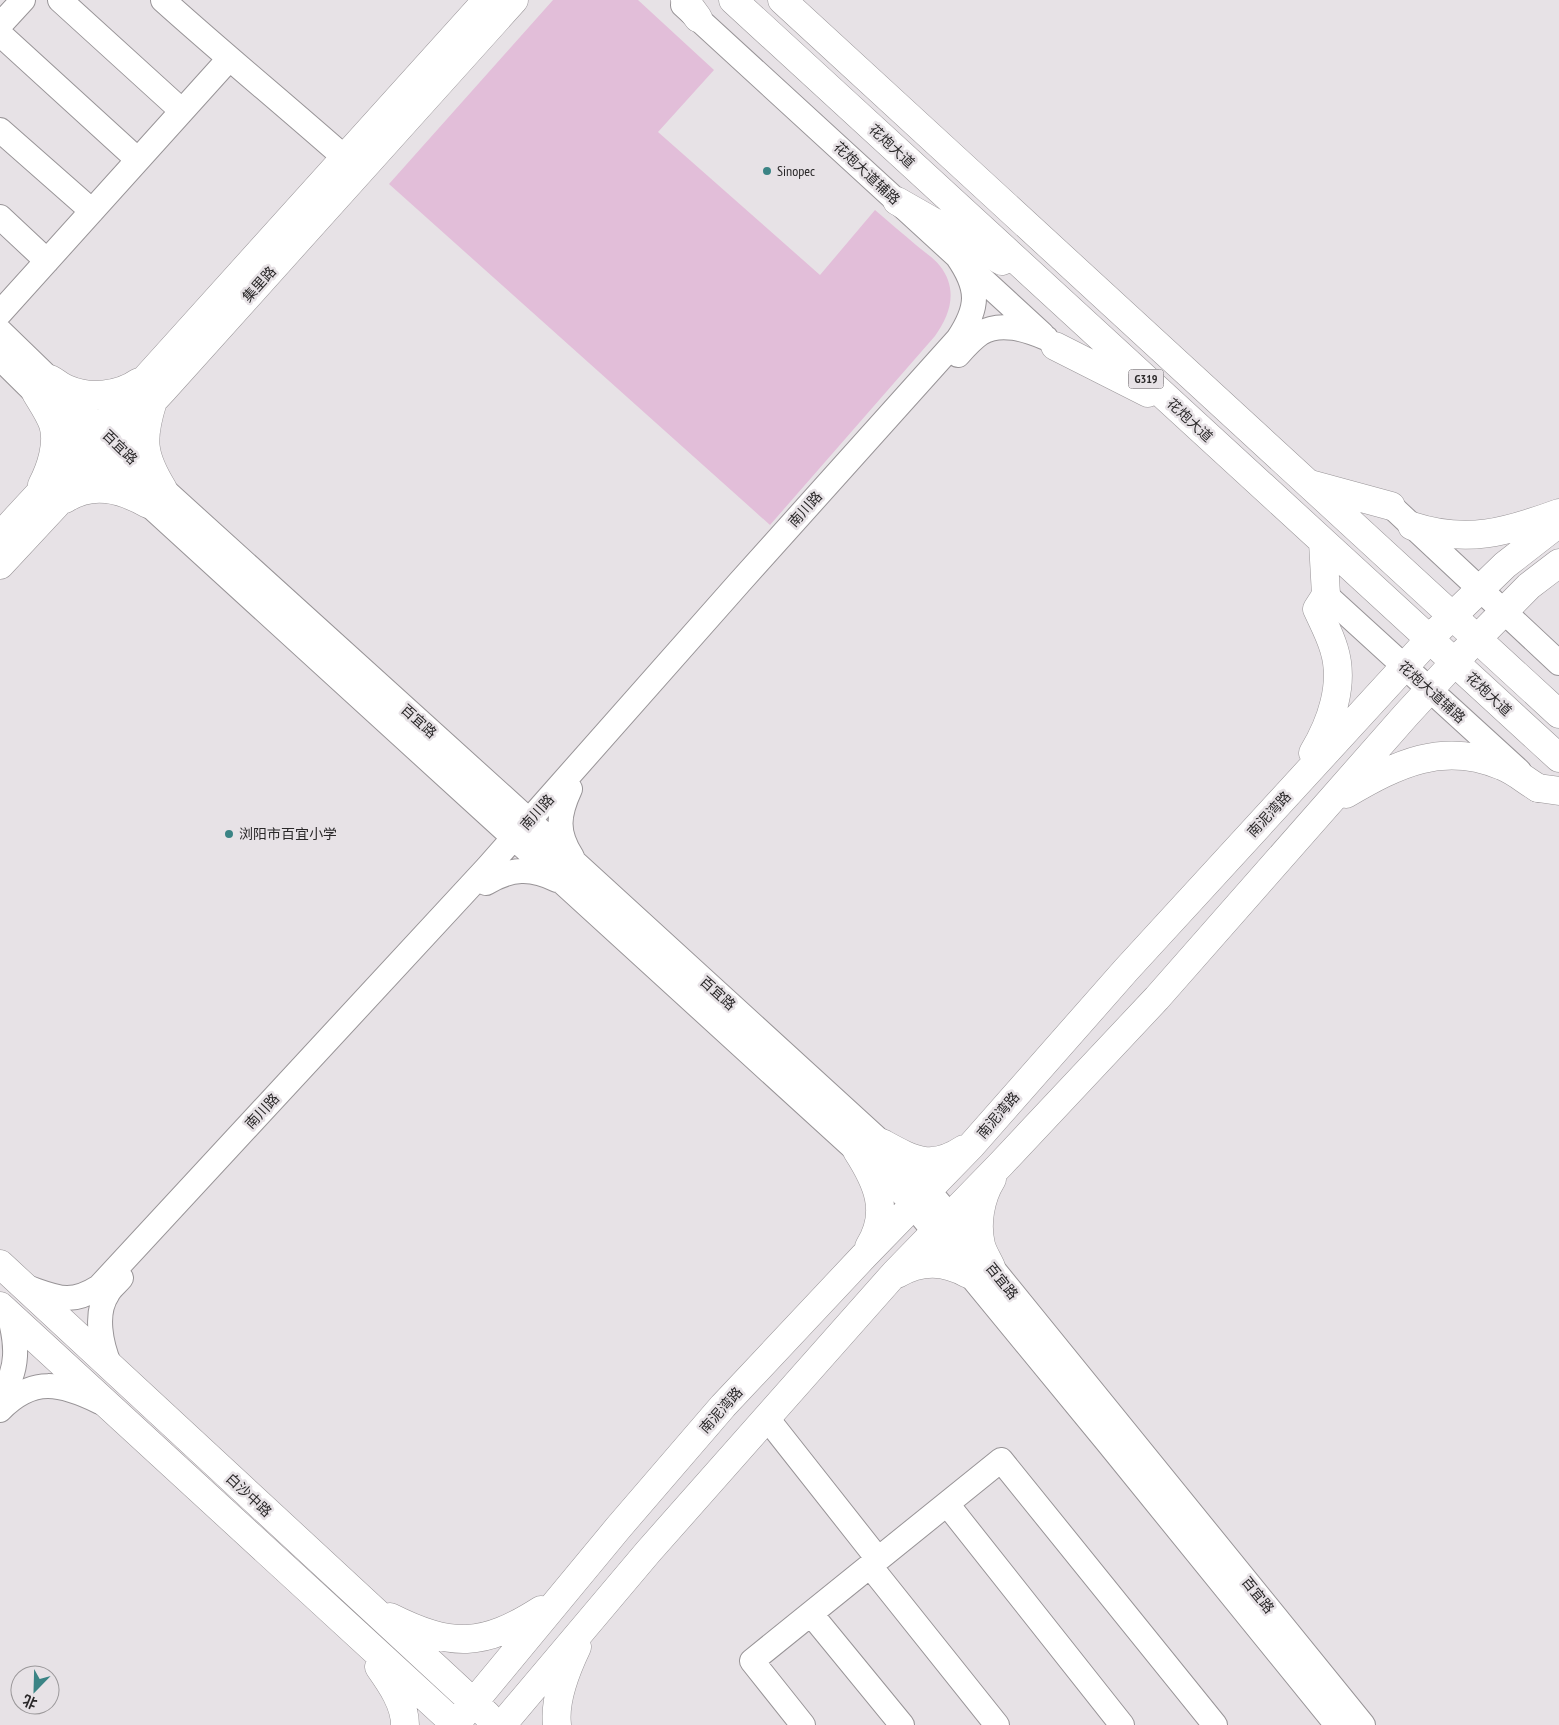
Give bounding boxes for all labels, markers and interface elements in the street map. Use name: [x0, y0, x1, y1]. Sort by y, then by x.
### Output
street label: 花炮大道: [865, 120, 919, 172]
street label: 花炮大道辅路: [830, 138, 904, 208]
place label: Sinopec: [777, 162, 815, 180]
marker: Sinopec: [761, 165, 773, 177]
street label: 集里路: [238, 262, 280, 306]
road number: G319: [1128, 369, 1164, 388]
street label: 花炮大道: [1163, 394, 1217, 446]
street label: 百宜路: [99, 426, 141, 468]
street label: 南川路: [784, 487, 826, 531]
street label: 花炮大道辅路: [1395, 657, 1469, 727]
street label: 花炮大道: [1462, 668, 1516, 720]
street label: 百宜路: [397, 700, 441, 742]
street label: 南泥湾路: [1243, 787, 1295, 841]
street label: 南川路: [516, 790, 558, 834]
place label: 浏阳市百宜小学: [239, 825, 337, 843]
marker: 浏阳市百宜小学: [223, 828, 235, 840]
street label: 百宜路: [696, 972, 740, 1014]
street label: 南泥湾路: [973, 1088, 1023, 1142]
street label: 南川路: [241, 1090, 283, 1132]
street label: 百宜路: [982, 1259, 1022, 1303]
street label: 南泥湾路: [696, 1383, 746, 1437]
street label: 白沙中路: [222, 1469, 276, 1521]
street label: 百宜路: [1238, 1573, 1278, 1617]
north arrow: [10, 1665, 60, 1715]
text: 北: [20, 1691, 40, 1713]

